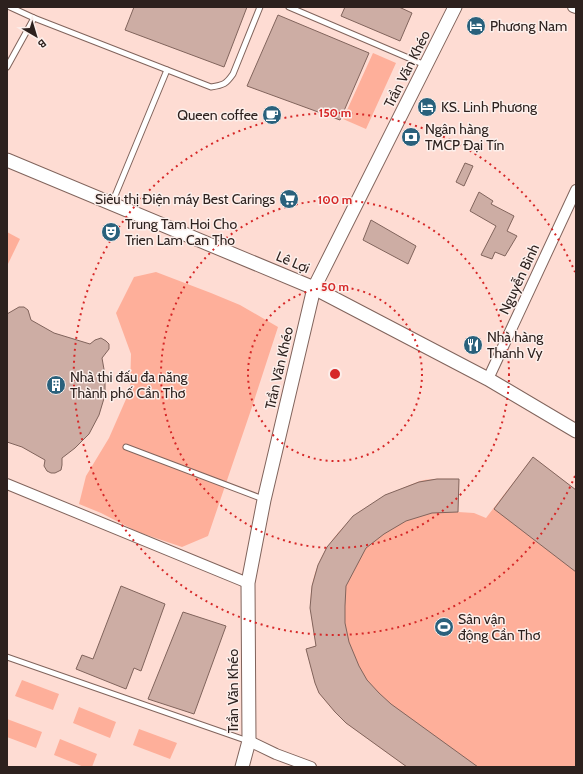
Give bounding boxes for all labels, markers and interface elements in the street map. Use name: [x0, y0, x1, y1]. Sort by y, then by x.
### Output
hotel icon: Phương Nam: [465, 15, 487, 37]
north arrow: [16, 16, 56, 56]
place label: Phương Nam: [490, 17, 567, 35]
street label: Trần Văn Khéo: [380, 27, 434, 111]
text: B: [35, 36, 49, 52]
hotel icon: KS. Linh Phương: [416, 96, 438, 118]
place label: KS. Linh Phương: [441, 98, 538, 116]
cafe icon: Queen coffee: [261, 104, 283, 126]
text: 150 m: [319, 105, 351, 120]
place label: Queen coffee: [177, 106, 258, 124]
place label: Ngân hàng TMCP Đại Tín: [425, 120, 505, 154]
bank icon: Ngân hàng TMCP Đại Tín: [400, 126, 422, 148]
supermarket icon: Siêu thị Điện máy Best Carings: [278, 188, 300, 210]
place label: Siêu thị Điện máy Best Carings: [95, 190, 275, 208]
text: 100 m: [318, 192, 352, 207]
place label: Trung Tam Hoi Cho Trien Lam Can Tho: [125, 215, 237, 249]
theatre icon: Trung Tam Hoi Cho Trien Lam Can Tho: [100, 221, 122, 243]
street label: Nguyễn Bình: [495, 241, 543, 317]
street label: Lê Lợi: [273, 247, 313, 277]
text: 50 m: [321, 279, 349, 294]
street label: Trần Văn Khéo: [261, 325, 297, 411]
place label: Nhà hàng Thanh Vy: [487, 328, 544, 362]
restaurant icon: Nhà hàng Thanh Vy: [462, 334, 484, 356]
centre of rings: [328, 367, 342, 381]
place label: Nhà thi đấu đa năng Thành phố Cần Thơ: [70, 368, 189, 402]
building icon: Nhà thi đấu đa năng Thành phố Cần Thơ: [45, 374, 67, 396]
place label: Sân vận động Cần Thơ: [458, 610, 541, 644]
sports icon: Sân vận động Cần Thơ: [433, 616, 455, 638]
street label: Trần Văn Khéo: [224, 649, 242, 733]

